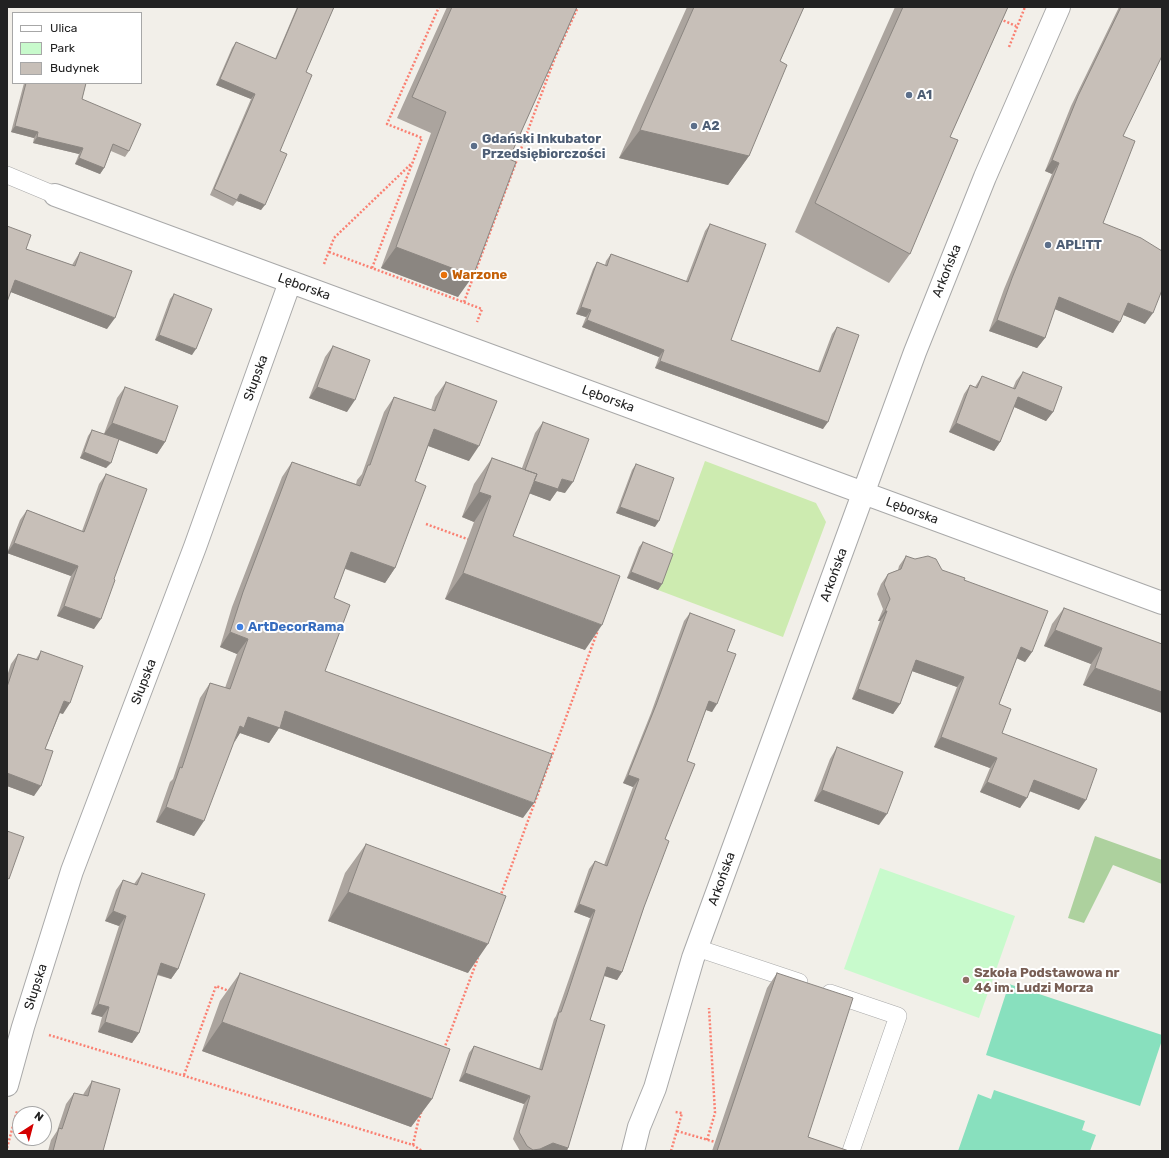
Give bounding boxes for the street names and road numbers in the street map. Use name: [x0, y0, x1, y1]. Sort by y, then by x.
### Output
street label: Arkońska: [929, 242, 965, 300]
street label: Lęborska: [275, 270, 333, 304]
street label: Słupska: [241, 353, 271, 403]
street label: Lęborska: [579, 382, 637, 416]
street label: Lęborska: [883, 494, 941, 528]
street label: Arkońska: [817, 546, 851, 604]
street label: Słupska: [128, 657, 160, 707]
street label: Arkońska: [705, 850, 739, 908]
street label: Słupska: [21, 962, 51, 1012]

